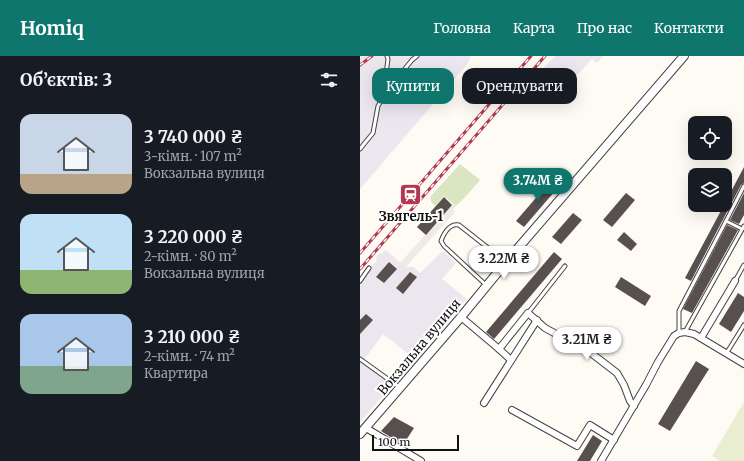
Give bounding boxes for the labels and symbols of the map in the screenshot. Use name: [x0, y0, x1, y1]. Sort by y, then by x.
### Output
pin: 3.74M ₴: [501, 168, 575, 202]
station icon: Звягель-1: [398, 181, 424, 207]
place label: Звягель-1: [379, 208, 443, 225]
pin: 3.22M ₴: [467, 246, 541, 280]
street label: Вокзальна вулиця: [374, 295, 464, 399]
pin: 3.21M ₴: [550, 327, 624, 361]
scale bar: [372, 433, 459, 452]

